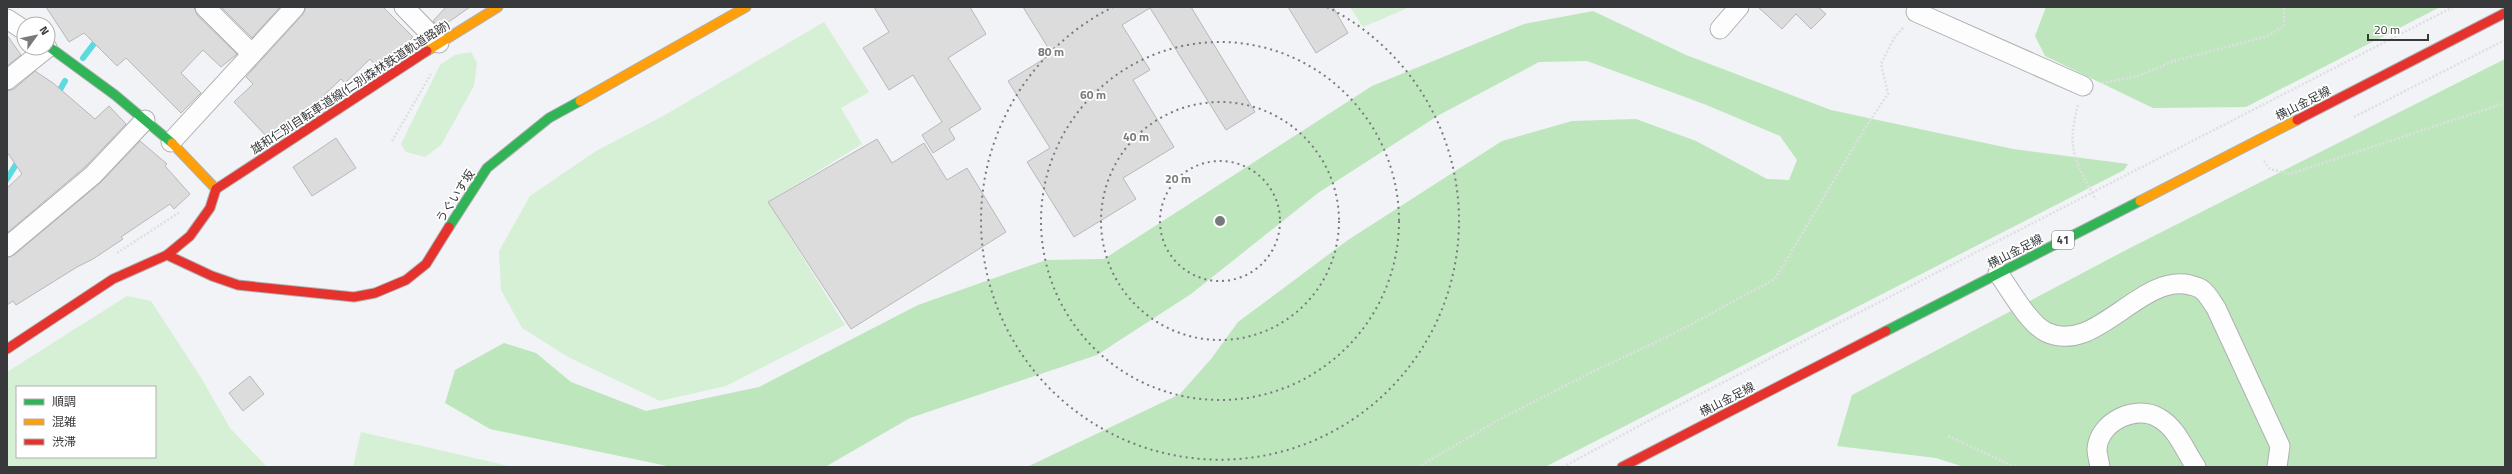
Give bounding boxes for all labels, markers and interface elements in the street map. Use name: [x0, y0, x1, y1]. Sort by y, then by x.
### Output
street label: 雄和仁別自転車道線(仁別森林鉄道軌道路跡): [247, 15, 453, 159]
north arrow: [16, 16, 56, 56]
scale bar: [2368, 16, 2428, 42]
text: 20 m: [2374, 20, 2400, 39]
text: N: [36, 23, 53, 38]
text: 80 m: [1038, 42, 1064, 61]
street label: 横山金足線: [2272, 81, 2334, 125]
text: 60 m: [1080, 85, 1106, 104]
text: 40 m: [1123, 127, 1149, 146]
street label: うぐいす坂: [431, 166, 479, 226]
text: 20 m: [1165, 169, 1191, 188]
centre of rings: [1213, 214, 1227, 228]
street label: 横山金足線: [1984, 229, 2046, 273]
road number: 41: [2052, 231, 2074, 249]
street label: 横山金足線: [1696, 377, 1758, 421]
legend: [16, 386, 156, 458]
text: 順調: [52, 392, 76, 411]
text: 混雑: [52, 412, 76, 431]
text: 渋滞: [52, 432, 76, 451]

